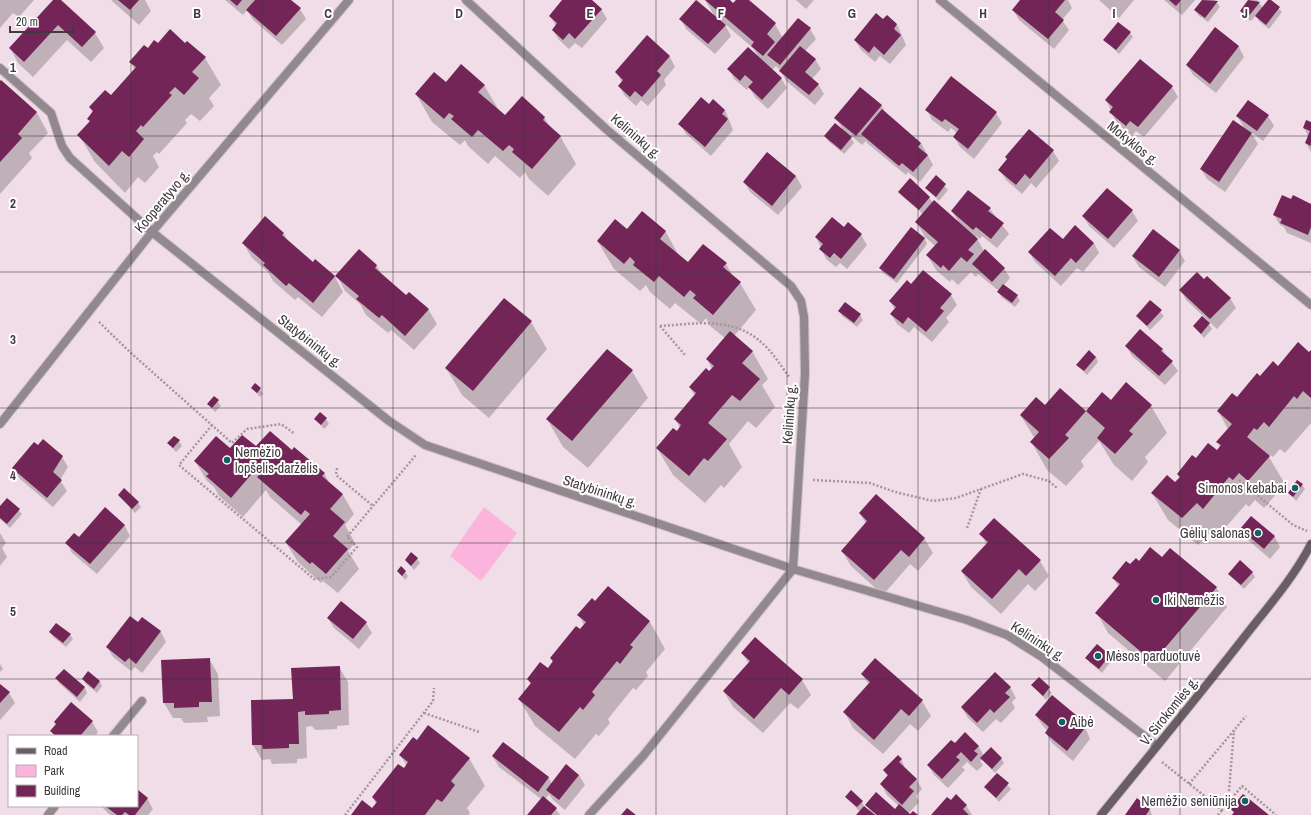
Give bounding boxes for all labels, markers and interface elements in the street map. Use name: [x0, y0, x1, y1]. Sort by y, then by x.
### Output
text: B: [193, 5, 201, 22]
text: C: [324, 5, 332, 22]
text: D: [455, 5, 463, 22]
text: E: [586, 5, 594, 22]
text: F: [718, 5, 725, 22]
text: G: [848, 5, 856, 22]
text: H: [979, 5, 987, 22]
text: I: [1113, 5, 1116, 22]
text: J: [1242, 5, 1248, 22]
scale bar: [10, 8, 73, 34]
text: 20 m: [16, 14, 38, 30]
text: 1: [10, 59, 16, 76]
street label: Kelininkų g.: [607, 109, 665, 163]
street label: Mokyklos g.: [1104, 117, 1162, 169]
street label: Kooperatyvo g.: [130, 166, 194, 236]
text: 2: [10, 195, 16, 212]
street label: Statybininkų g.: [274, 310, 346, 372]
text: 3: [10, 331, 16, 348]
street label: Kelininkų g.: [778, 383, 800, 445]
place label: Nemėžio lopšelis-darželis: [235, 443, 318, 477]
marker: Nemėžio lopšelis-darželis: [222, 455, 232, 465]
text: 4: [10, 467, 16, 484]
street label: Statybininkų g.: [561, 471, 639, 511]
place label: Simonos kebabai: [1198, 479, 1287, 497]
marker: Simonos kebabai: [1290, 483, 1300, 493]
place label: Gėlių salonas: [1180, 524, 1250, 542]
marker: Gėlių salonas: [1253, 528, 1263, 538]
place label: Iki Nemėžis: [1164, 591, 1225, 609]
marker: Iki Nemėžis: [1151, 595, 1161, 605]
text: 5: [10, 603, 16, 620]
street label: Kelininkų g.: [1008, 617, 1068, 665]
place label: Mėsos parduotuvė: [1106, 647, 1200, 665]
marker: Mėsos parduotuvė: [1093, 651, 1103, 661]
street label: V. Sirokomlės g.: [1136, 673, 1202, 749]
place label: Aibė: [1069, 713, 1094, 731]
marker: Aibė: [1057, 717, 1067, 727]
legend: [8, 735, 138, 807]
text: Road: [44, 743, 68, 759]
text: Park: [44, 763, 64, 779]
text: Building: [44, 783, 81, 799]
place label: Nemėžio seniūnija: [1141, 792, 1238, 810]
marker: Nemėžio seniūnija: [1240, 796, 1250, 806]

